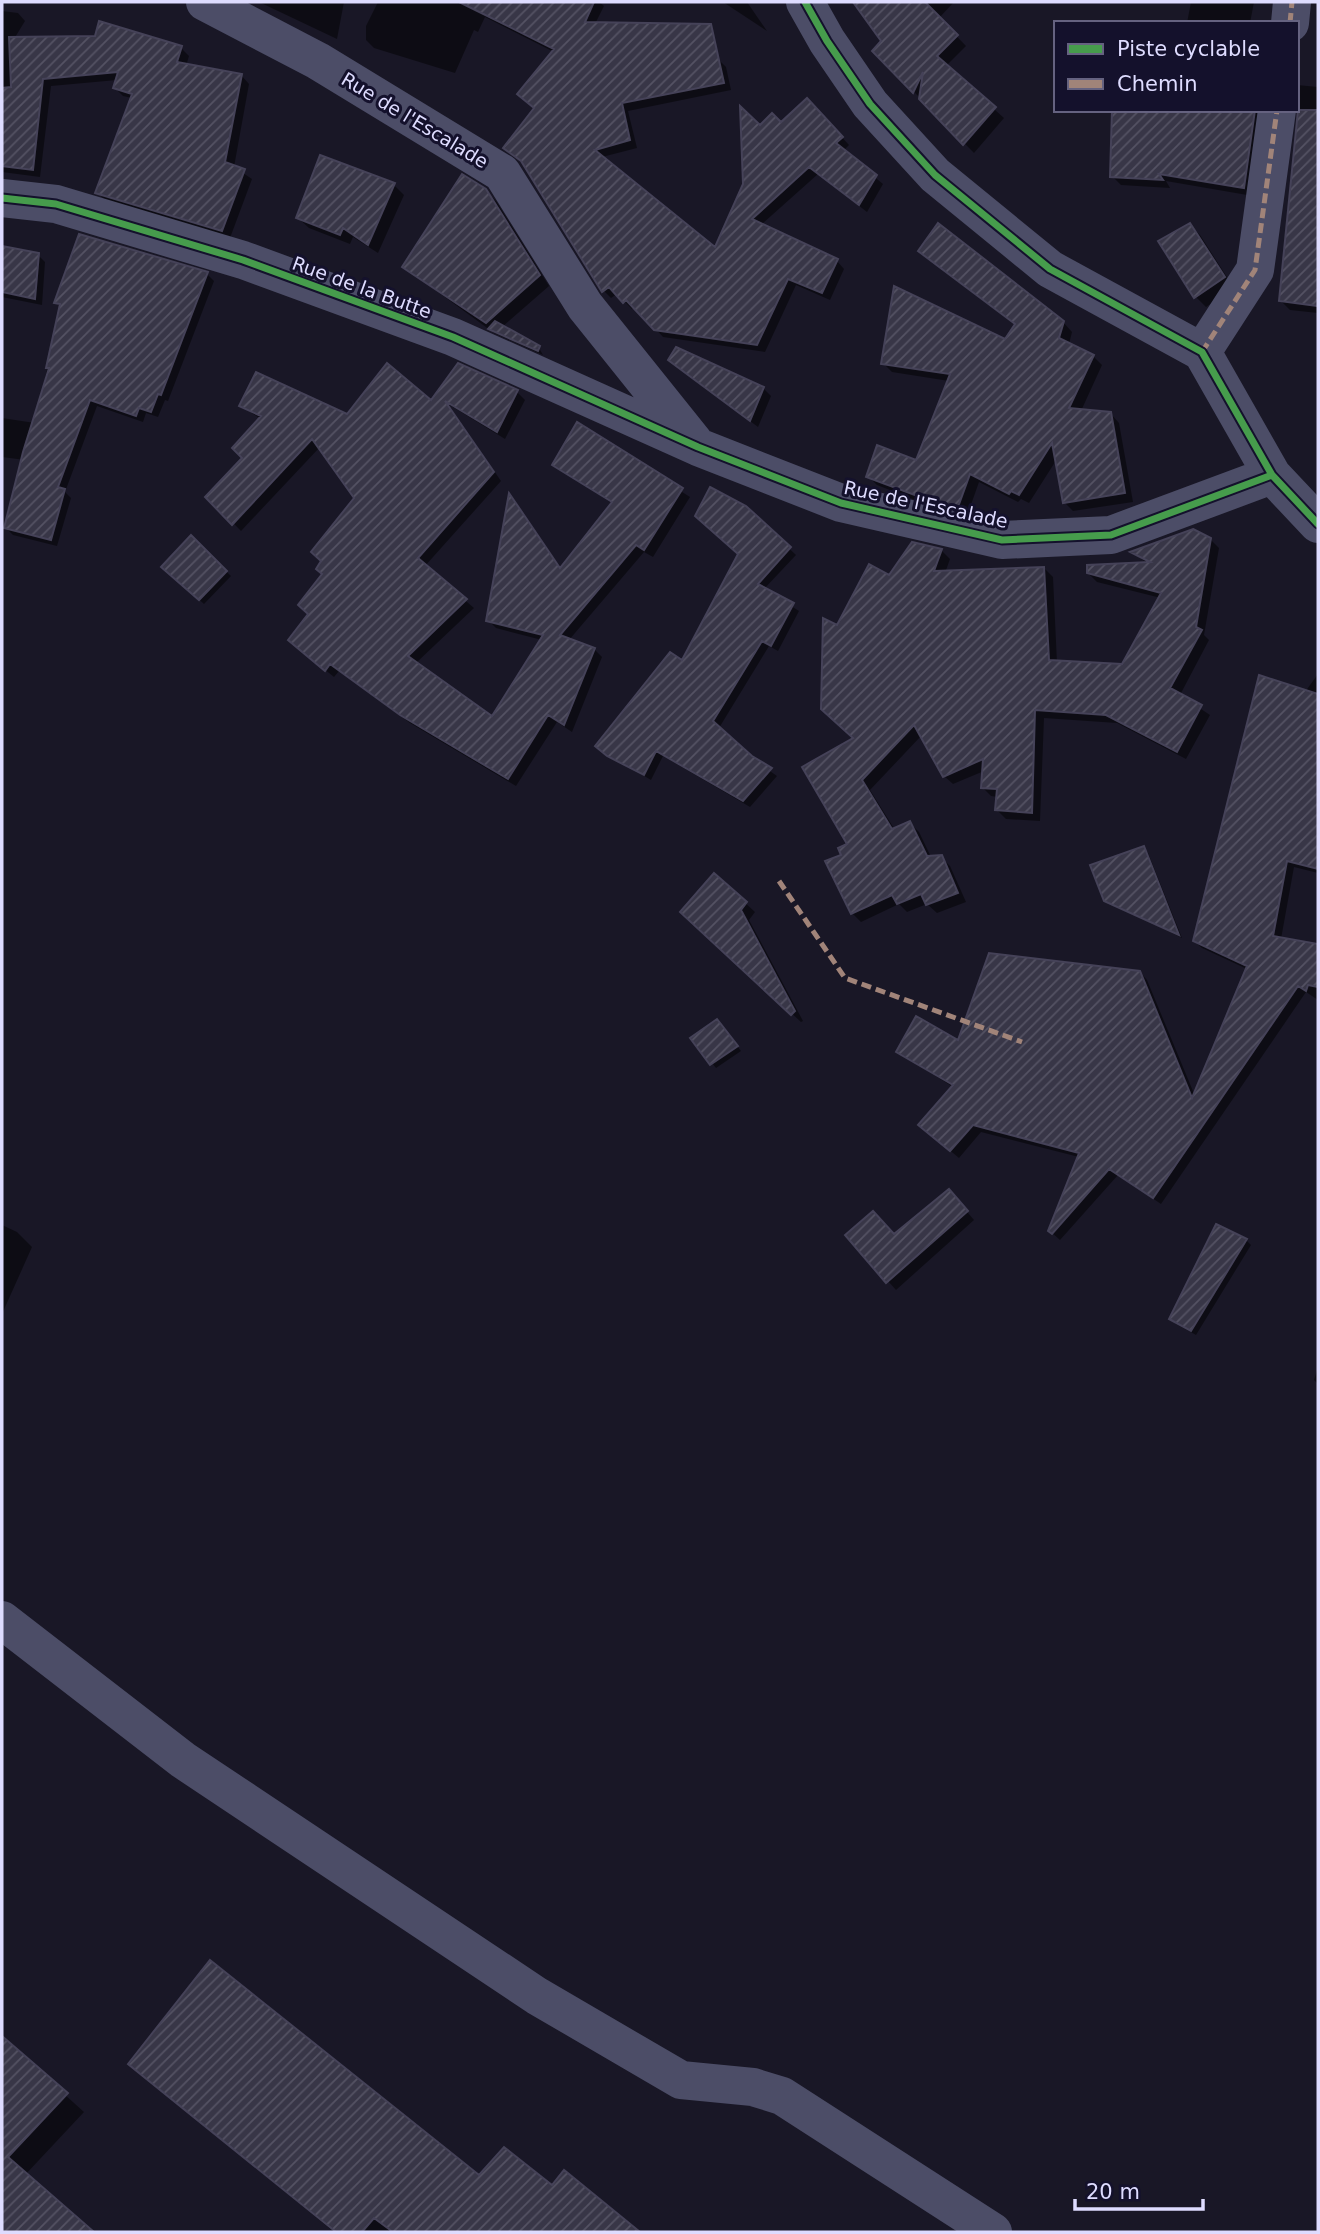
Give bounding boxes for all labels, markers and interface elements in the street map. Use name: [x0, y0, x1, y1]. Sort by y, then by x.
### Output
legend: [1054, 21, 1299, 112]
text: Piste cyclable: [1117, 37, 1260, 61]
street label: Rue de l'Escalade: [338, 68, 492, 172]
text: Chemin: [1117, 72, 1198, 96]
street label: Rue de la Butte: [289, 252, 435, 322]
street label: Rue de l'Escalade: [842, 476, 1010, 532]
scale bar: [1075, 2168, 1203, 2212]
text: 20 m: [1086, 2180, 1140, 2204]

